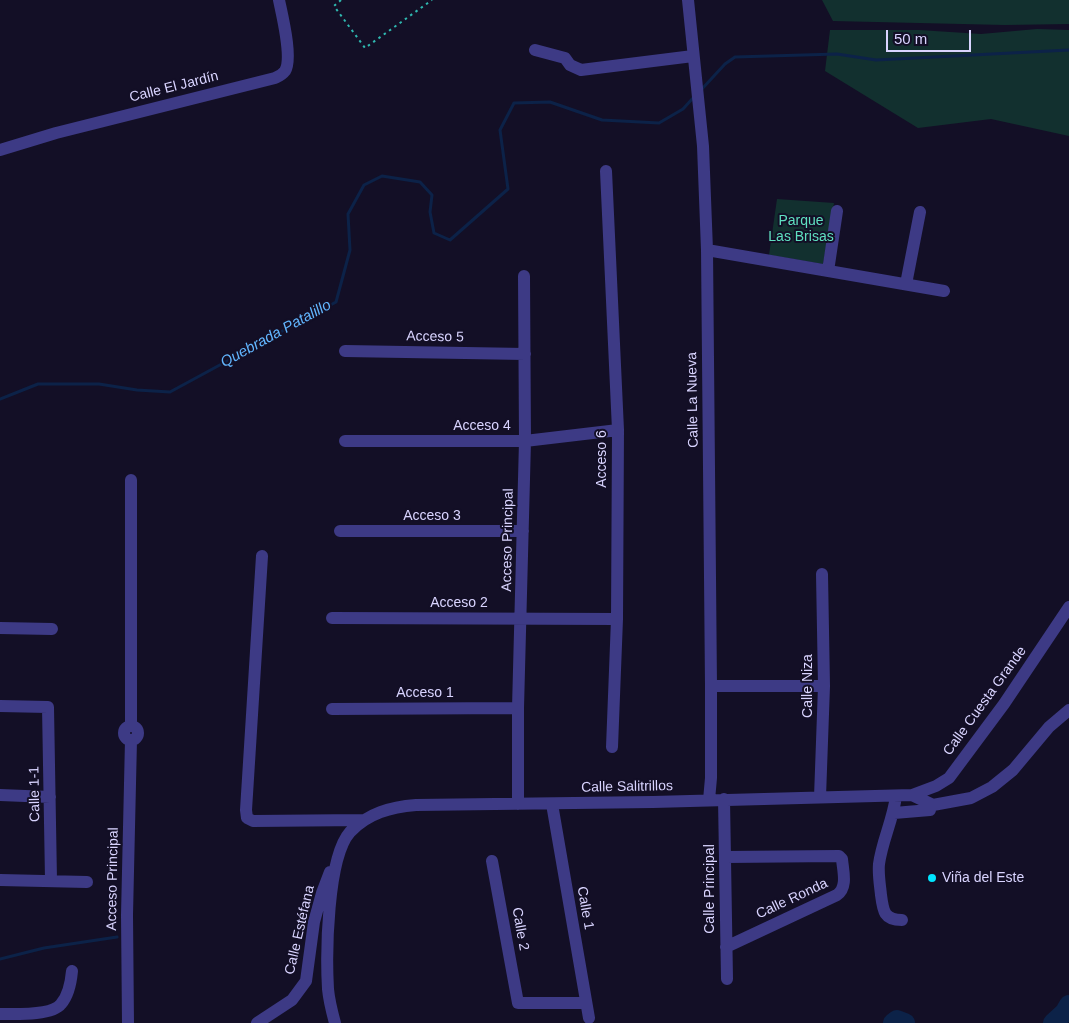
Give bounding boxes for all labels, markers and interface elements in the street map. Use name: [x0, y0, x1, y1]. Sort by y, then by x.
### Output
scale bar: [889, 20, 974, 52]
text: 50 m: [894, 30, 927, 47]
street label: Calle El Jardín: [128, 68, 220, 106]
park label: Parque Las Brisas: [768, 213, 834, 246]
water label: Quebrada Patalillo: [218, 296, 334, 372]
street label: Acceso 5: [406, 328, 464, 346]
street label: Calle La Nueva: [684, 352, 702, 448]
street label: Acceso 4: [453, 418, 511, 434]
street label: Acceso 6: [594, 430, 610, 488]
street label: Acceso Principal: [499, 488, 517, 592]
street label: Acceso 3: [403, 508, 461, 524]
street label: Acceso 2: [430, 595, 488, 611]
street label: Calle Cuesta Grande: [940, 643, 1030, 759]
street label: Calle Niza: [800, 654, 816, 718]
street label: Acceso 1: [396, 685, 454, 701]
street label: Calle 1-1: [26, 766, 44, 822]
street label: Calle Salitrillos: [581, 778, 673, 796]
street label: Acceso Principal: [104, 827, 122, 931]
street label: Calle Principal: [702, 844, 718, 934]
place label: Viña del Este: [942, 870, 1024, 886]
marker: Viña del Este: [926, 872, 938, 884]
street label: Calle Ronda: [754, 875, 830, 923]
street label: Calle Estéfana: [282, 884, 318, 976]
street label: Calle 1: [573, 885, 597, 931]
street label: Calle 2: [508, 906, 532, 952]

